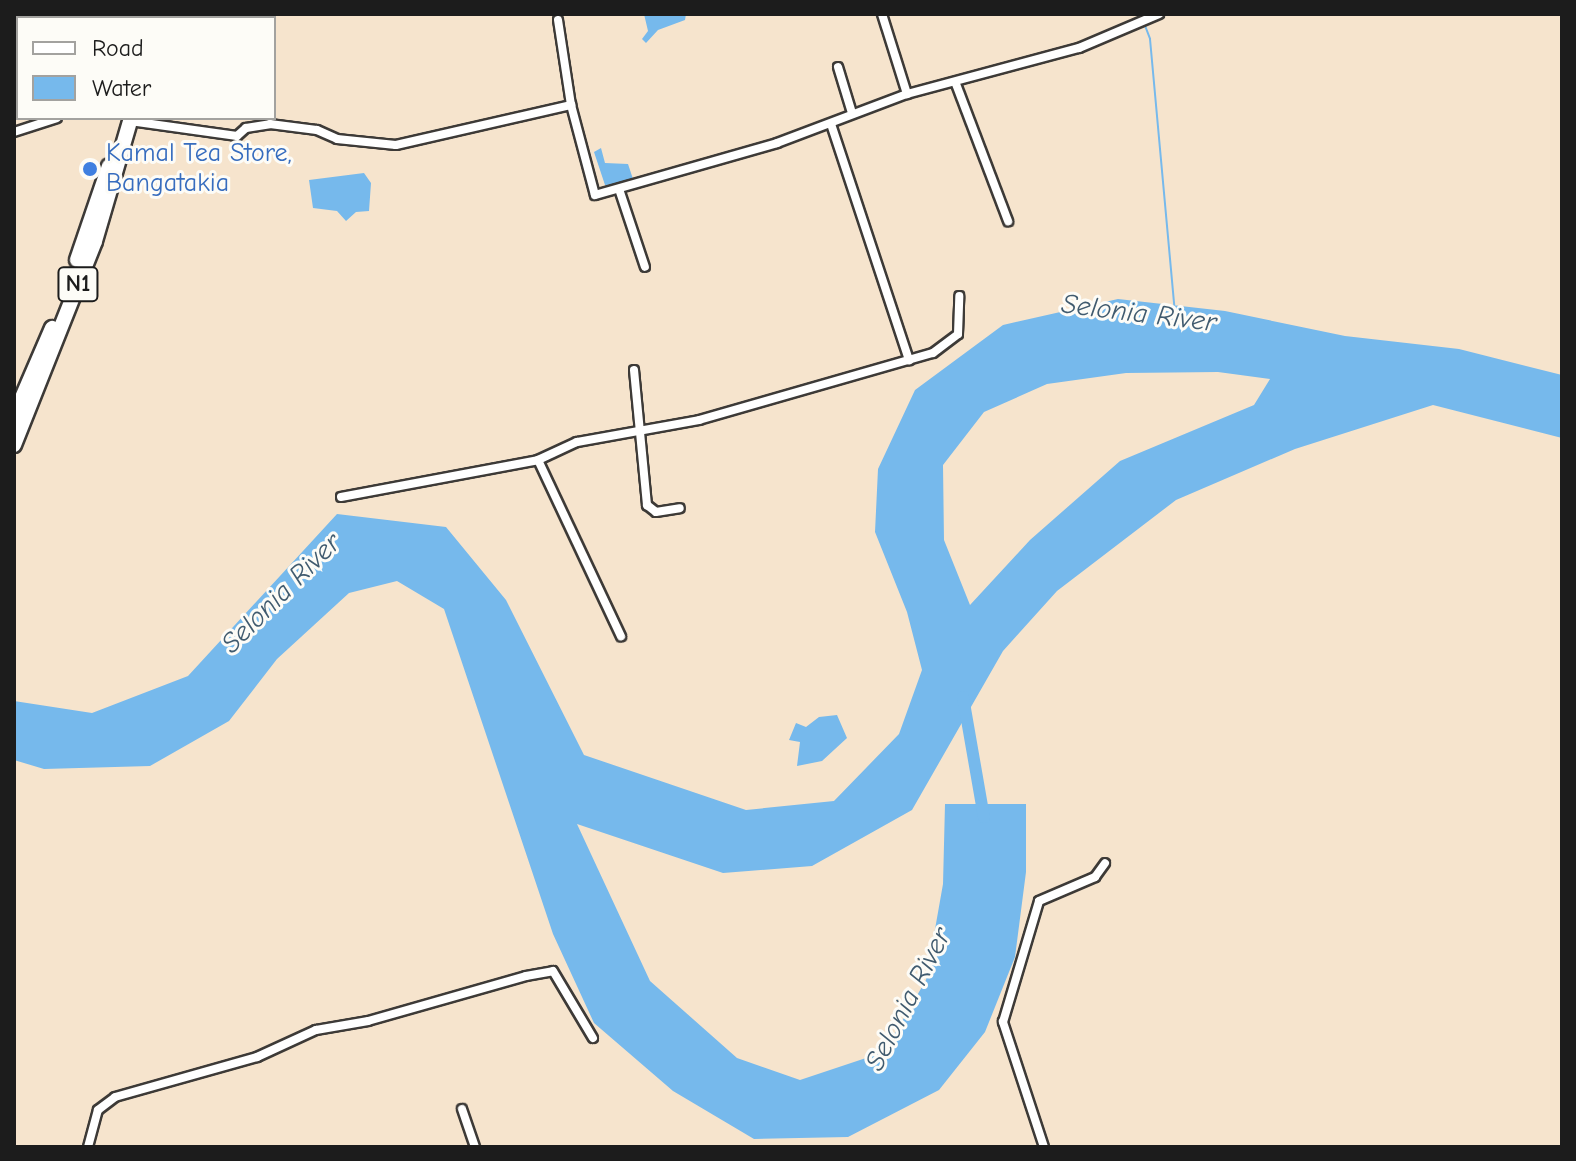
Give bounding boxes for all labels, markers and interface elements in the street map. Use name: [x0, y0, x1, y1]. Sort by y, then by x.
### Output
legend: [16, 16, 276, 120]
text: Road: [92, 34, 144, 62]
text: Water: [92, 74, 151, 102]
place label: Kamal Tea Store, Bangatakia: [106, 138, 292, 200]
marker: Kamal Tea Store, Bangatakia: [81, 160, 99, 178]
road number: N1: [56, 264, 100, 304]
water label: Selonia River: [1060, 287, 1218, 339]
water label: Selonia River: [214, 526, 348, 660]
water label: Selonia River: [858, 922, 958, 1076]

